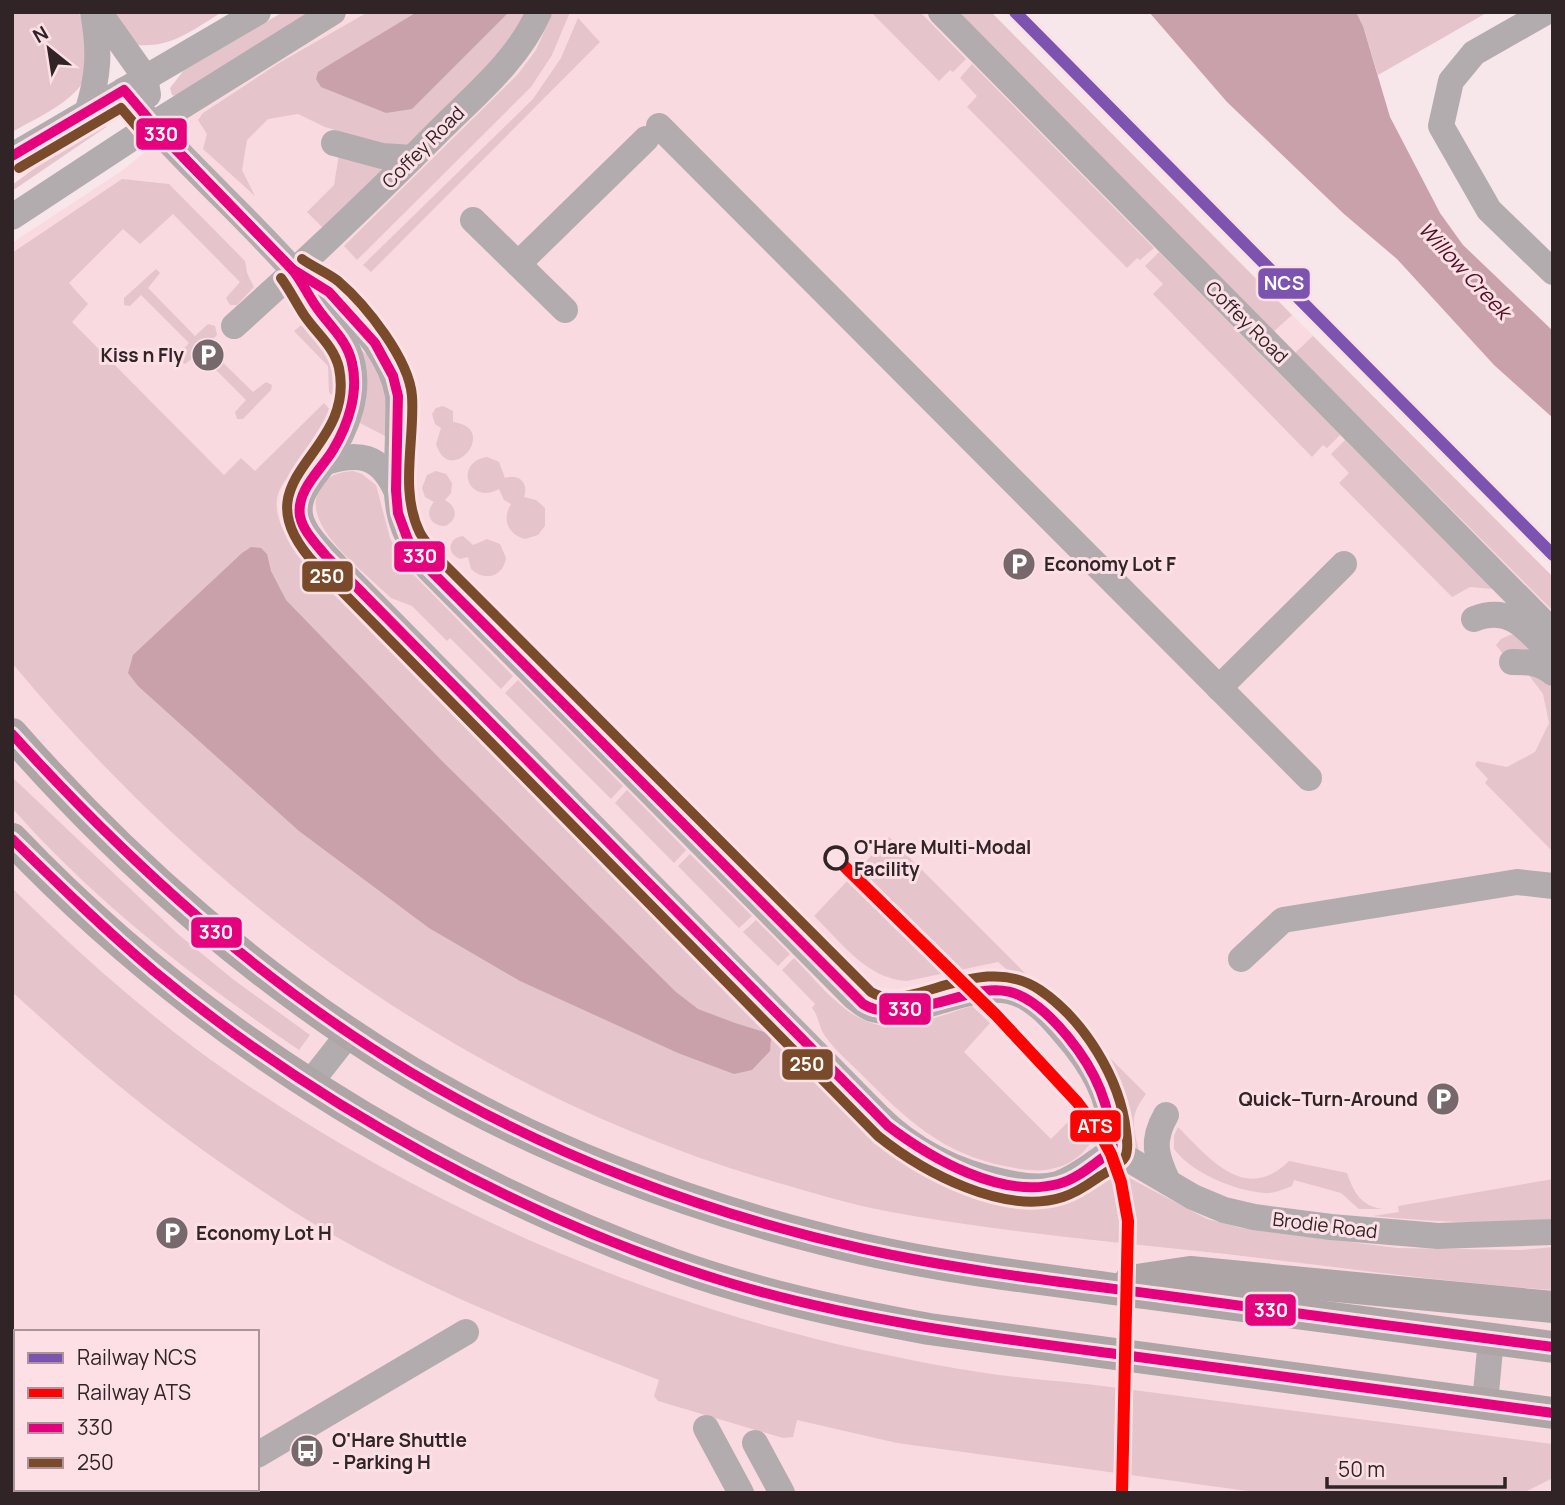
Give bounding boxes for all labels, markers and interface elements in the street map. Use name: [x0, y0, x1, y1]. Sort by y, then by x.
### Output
north arrow: [14, 14, 84, 84]
text: N: [28, 20, 53, 49]
street label: Coffey Road: [376, 100, 470, 194]
line badge: 330: [135, 117, 188, 151]
text: 330: [144, 121, 178, 147]
water label: Willow Creek: [1413, 215, 1519, 327]
line badge: NCS: [1257, 267, 1311, 300]
text: NCS: [1264, 270, 1304, 296]
street label: Coffey Road: [1200, 275, 1294, 369]
parking icon: Kiss n Fly: [189, 336, 227, 374]
place label: Kiss n Fly: [100, 342, 184, 368]
line badge: 330: [393, 540, 446, 573]
text: 330: [403, 543, 437, 569]
parking icon: Economy Lot F: [1000, 545, 1038, 583]
place label: Economy Lot F: [1044, 551, 1176, 577]
line badge: 250: [301, 560, 354, 593]
text: 250: [310, 563, 344, 589]
place label: O'Hare Multi-Modal Facility: [854, 834, 1031, 882]
marker: O'Hare Multi-Modal Facility: [824, 846, 848, 870]
line badge: 330: [190, 916, 243, 949]
text: 330: [199, 919, 233, 945]
line badge: 330: [878, 992, 932, 1026]
text: 330: [888, 996, 922, 1022]
line badge: 250: [781, 1048, 834, 1081]
text: 250: [790, 1051, 824, 1077]
parking icon: Quick–Turn-Around: [1424, 1080, 1462, 1118]
place label: Quick–Turn-Around: [1238, 1086, 1418, 1112]
line badge: ATS: [1069, 1109, 1122, 1143]
text: ATS: [1077, 1113, 1113, 1139]
street label: Brodie Road: [1271, 1206, 1379, 1244]
parking icon: Economy Lot H: [153, 1214, 191, 1252]
place label: Economy Lot H: [196, 1220, 332, 1246]
line badge: 330: [1244, 1293, 1297, 1327]
text: 330: [1254, 1297, 1288, 1323]
legend: [14, 1330, 259, 1491]
text: Railway NCS: [77, 1343, 197, 1371]
text: Railway ATS: [77, 1378, 191, 1406]
text: 330: [77, 1413, 113, 1441]
place label: O'Hare Shuttle - Parking H: [332, 1427, 467, 1475]
bus stop icon: O'Hare Shuttle - Parking H: [288, 1432, 326, 1470]
scale bar: [1327, 1446, 1506, 1490]
text: 250: [77, 1448, 114, 1476]
text: 50 m: [1338, 1455, 1385, 1483]

